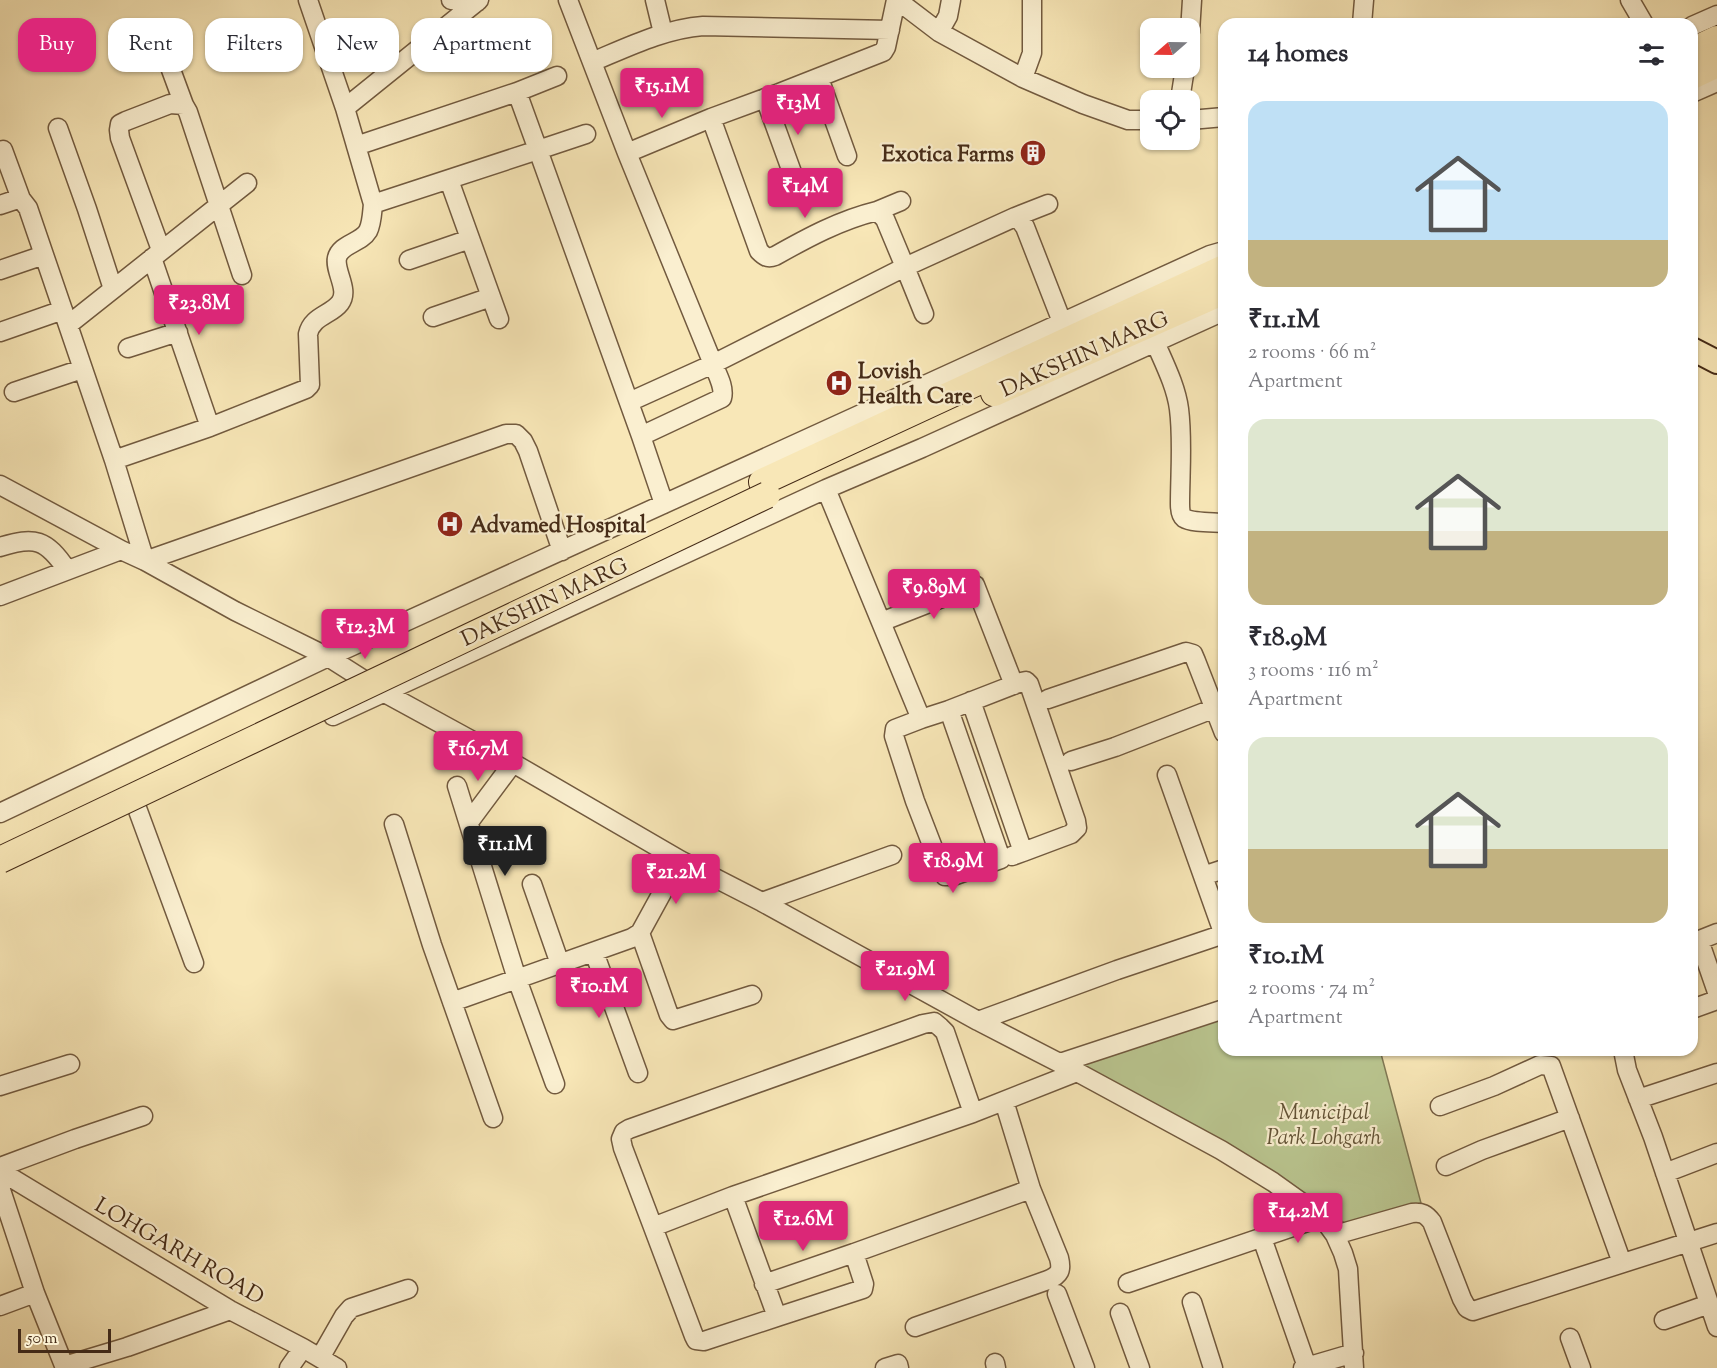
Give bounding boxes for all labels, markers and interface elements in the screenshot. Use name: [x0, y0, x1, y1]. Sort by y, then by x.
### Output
chip: Buy: [18, 18, 96, 72]
chip: Rent: [108, 18, 193, 72]
chip: Filters: [205, 18, 303, 72]
chip: New: [315, 18, 399, 72]
chip: Apartment: [411, 18, 552, 72]
north arrow: [1140, 18, 1200, 78]
map controls: [1140, 18, 1200, 150]
text: 14 homes: [1248, 36, 1348, 73]
icon: filters: [1635, 38, 1668, 71]
pin: ₹15.1M: [613, 68, 711, 119]
text: ₹15.1M: [634, 73, 690, 102]
pin: ₹13M: [762, 85, 834, 136]
text: ₹13M: [776, 90, 820, 119]
button: locate: [1140, 90, 1200, 150]
building icon: Exotica Farms: [1018, 138, 1048, 168]
place label: Exotica Farms: [882, 140, 1014, 172]
icon: home: [1404, 140, 1512, 248]
pin: ₹14M: [769, 168, 841, 219]
text: ₹14M: [782, 173, 828, 202]
pin: ₹23.8M: [150, 285, 248, 336]
text: ₹23.8M: [168, 290, 230, 319]
text: ₹11.1M: [1248, 302, 1320, 339]
street label: DAKSHIN MARG: [996, 304, 1174, 407]
text: 2 rooms · 66 m²: [1248, 339, 1376, 368]
place label: Lovish Health Care: [858, 357, 973, 414]
hospital icon: Lovish Health Care: [824, 368, 854, 398]
text: Apartment: [1248, 368, 1343, 397]
icon: home: [1404, 458, 1512, 566]
hospital icon: Advamed Hospital: [435, 509, 465, 539]
place label: Advamed Hospital: [470, 511, 647, 543]
street label: DAKSHIN MARG: [456, 551, 634, 656]
pin: ₹9.89M: [885, 569, 983, 620]
text: ₹9.89M: [902, 574, 966, 603]
pin: ₹12.3M: [316, 609, 414, 660]
text: ₹12.3M: [335, 614, 395, 643]
text: ₹18.9M: [1248, 620, 1327, 657]
text: 3 rooms · 116 m²: [1248, 657, 1379, 686]
text: Apartment: [1248, 686, 1343, 715]
pin: ₹16.7M: [429, 731, 527, 782]
text: ₹16.7M: [448, 736, 508, 765]
icon: home: [1404, 776, 1512, 884]
pin: ₹11.1M: [456, 826, 554, 877]
text: ₹11.1M: [477, 831, 533, 860]
pin: ₹18.9M: [904, 843, 1002, 894]
text: ₹18.9M: [923, 848, 983, 877]
pin: ₹21.2M: [627, 854, 725, 905]
text: ₹21.2M: [646, 859, 706, 888]
text: ₹10.1M: [1248, 938, 1324, 975]
pin: ₹21.9M: [856, 951, 954, 1002]
text: ₹21.9M: [875, 956, 935, 985]
pin: ₹10.1M: [550, 968, 648, 1019]
text: ₹10.1M: [570, 973, 628, 1002]
text: 2 rooms · 74 m²: [1248, 975, 1375, 1004]
text: Apartment: [1248, 1004, 1343, 1033]
park label: Municipal Park Lohgarh: [1267, 1098, 1382, 1155]
street label: LOHGARH ROAD: [88, 1191, 269, 1314]
pin: ₹14.2M: [1249, 1193, 1347, 1244]
text: ₹14.2M: [1267, 1198, 1329, 1227]
pin: ₹12.6M: [754, 1201, 852, 1252]
text: ₹12.6M: [773, 1206, 833, 1235]
scale bar: [18, 1326, 111, 1354]
text: 50 m: [27, 1328, 58, 1351]

